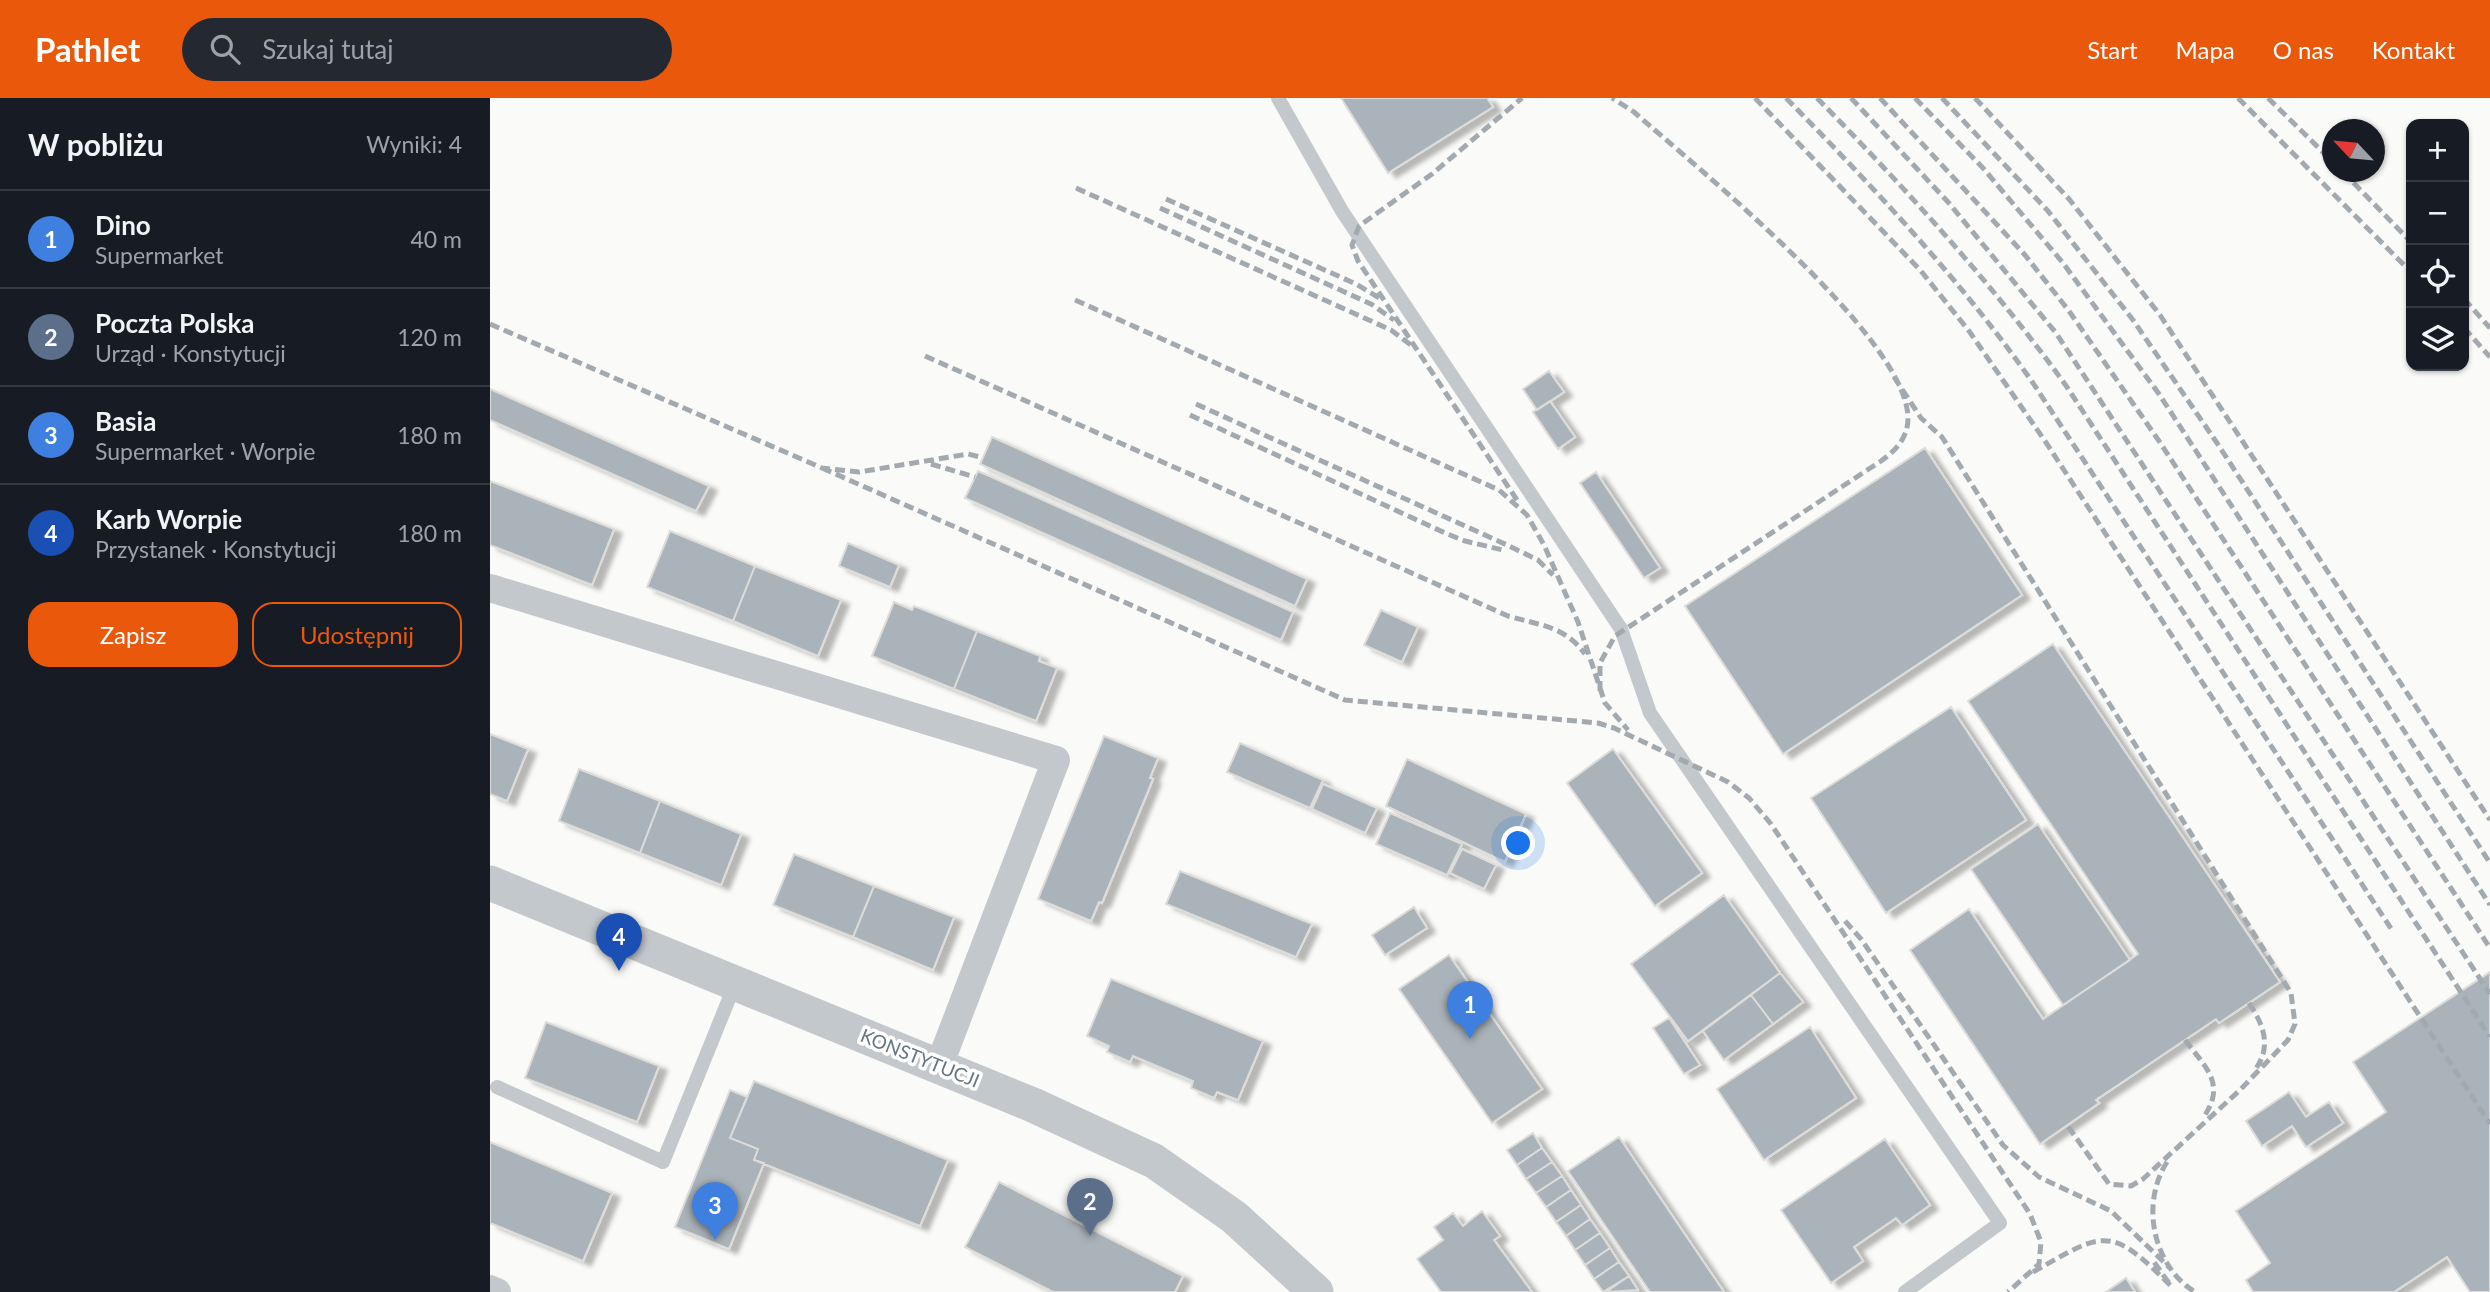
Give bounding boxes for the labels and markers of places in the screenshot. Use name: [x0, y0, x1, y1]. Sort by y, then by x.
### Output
pin: 4: [596, 913, 642, 971]
pin: 1: [1447, 981, 1493, 1039]
pin: 2: [1067, 1178, 1113, 1236]
pin: 3: [692, 1182, 738, 1240]

